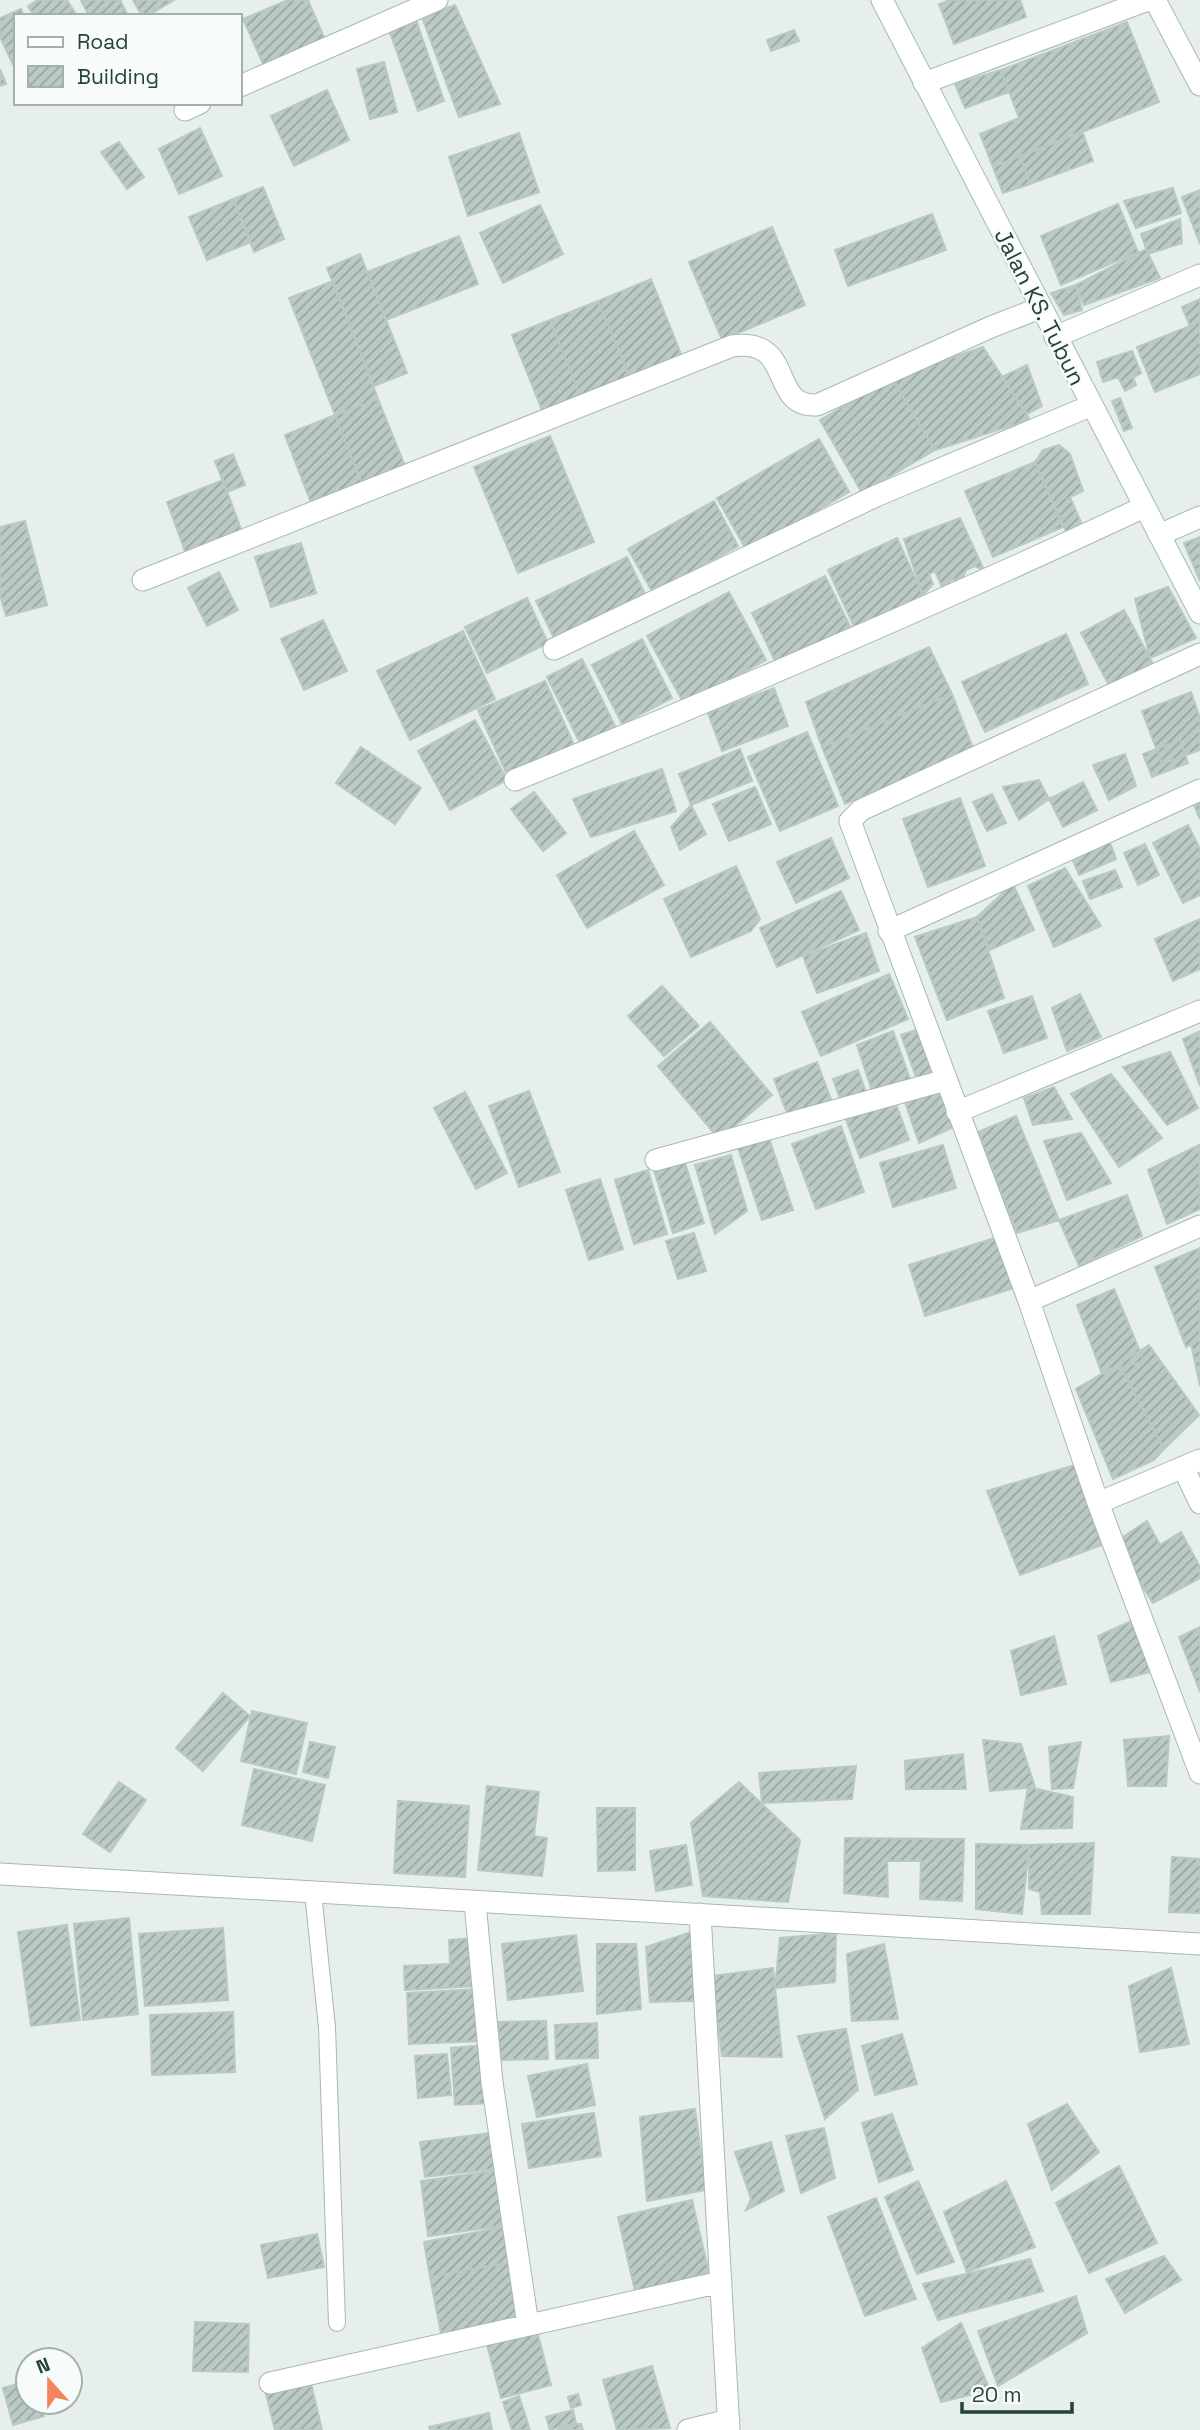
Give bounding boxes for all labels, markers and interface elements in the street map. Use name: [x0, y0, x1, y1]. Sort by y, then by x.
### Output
legend: [14, 14, 242, 105]
text: Road: [77, 28, 129, 55]
text: Building: [77, 63, 159, 90]
street label: Jalan KS. Tubun: [987, 223, 1093, 391]
north arrow: [14, 2346, 84, 2416]
text: N: [33, 2352, 54, 2380]
scale bar: [962, 2370, 1072, 2414]
text: 20 m: [972, 2381, 1022, 2408]

